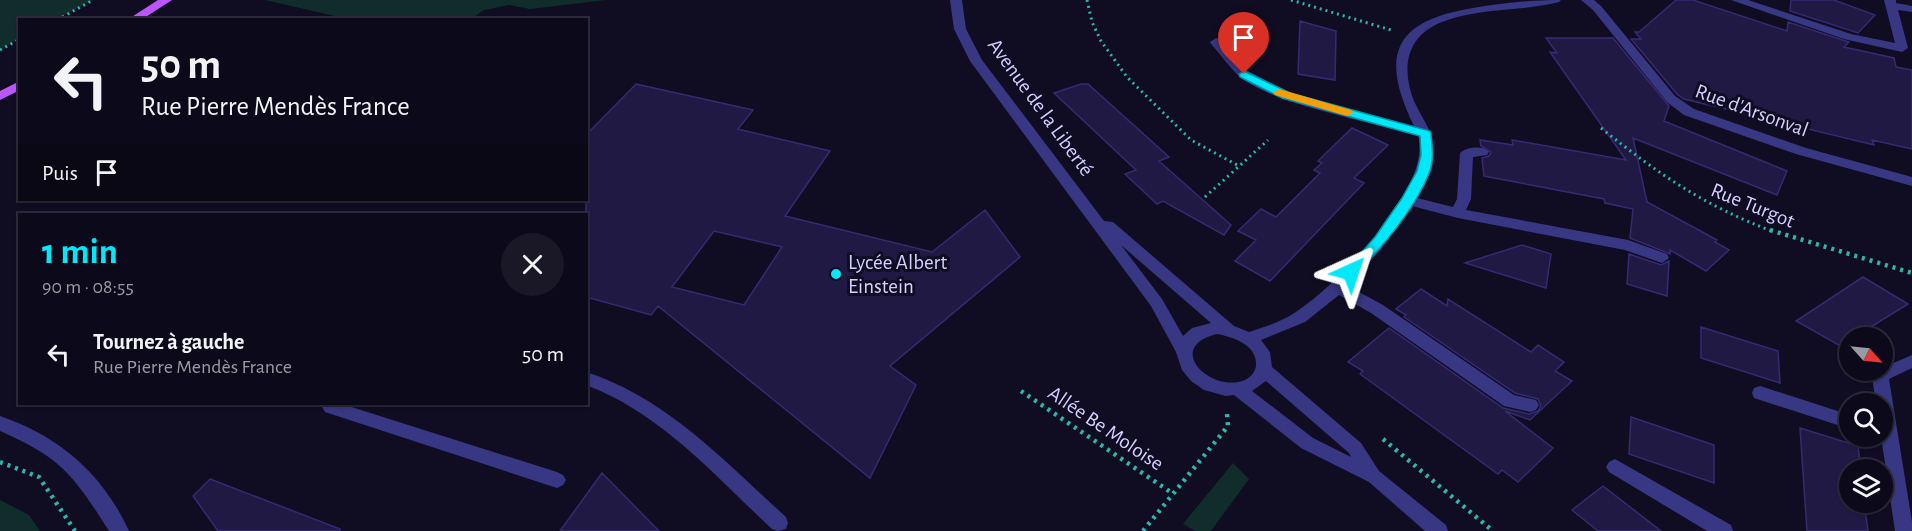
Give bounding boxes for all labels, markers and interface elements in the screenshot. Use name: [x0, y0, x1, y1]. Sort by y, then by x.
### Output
pin: [1218, 12, 1269, 74]
icon: arrive: [1227, 21, 1260, 54]
street label: Avenue de la Liberté: [984, 35, 1097, 180]
icon: left: [42, 42, 120, 120]
text: 50 m: [141, 44, 221, 86]
street label: Rue d'Arsonval: [1692, 80, 1811, 141]
text: Rue Pierre Mendès France: [141, 93, 410, 120]
icon: arrive: [90, 156, 123, 189]
text: Puis: [42, 162, 78, 184]
street label: Rue Turgot: [1708, 179, 1798, 232]
button: close: [501, 233, 564, 296]
text: 1 min: [42, 234, 118, 270]
position arrow: [1319, 240, 1383, 304]
place label: Lycée Albert Einstein: [848, 252, 947, 297]
marker: Lycée Albert Einstein: [829, 267, 843, 281]
text: 90 m · 08:55: [42, 277, 134, 297]
north arrow: [1839, 327, 1893, 381]
map controls: [1839, 327, 1893, 513]
text: Tournez à gauche: [93, 331, 244, 353]
icon: left: [42, 338, 75, 371]
text: 50 m: [522, 343, 564, 365]
text: Rue Pierre Mendès France: [93, 357, 292, 377]
street label: Allée Be Moloise: [1044, 382, 1167, 475]
button: search: [1839, 393, 1893, 447]
button: layers: [1839, 459, 1893, 513]

